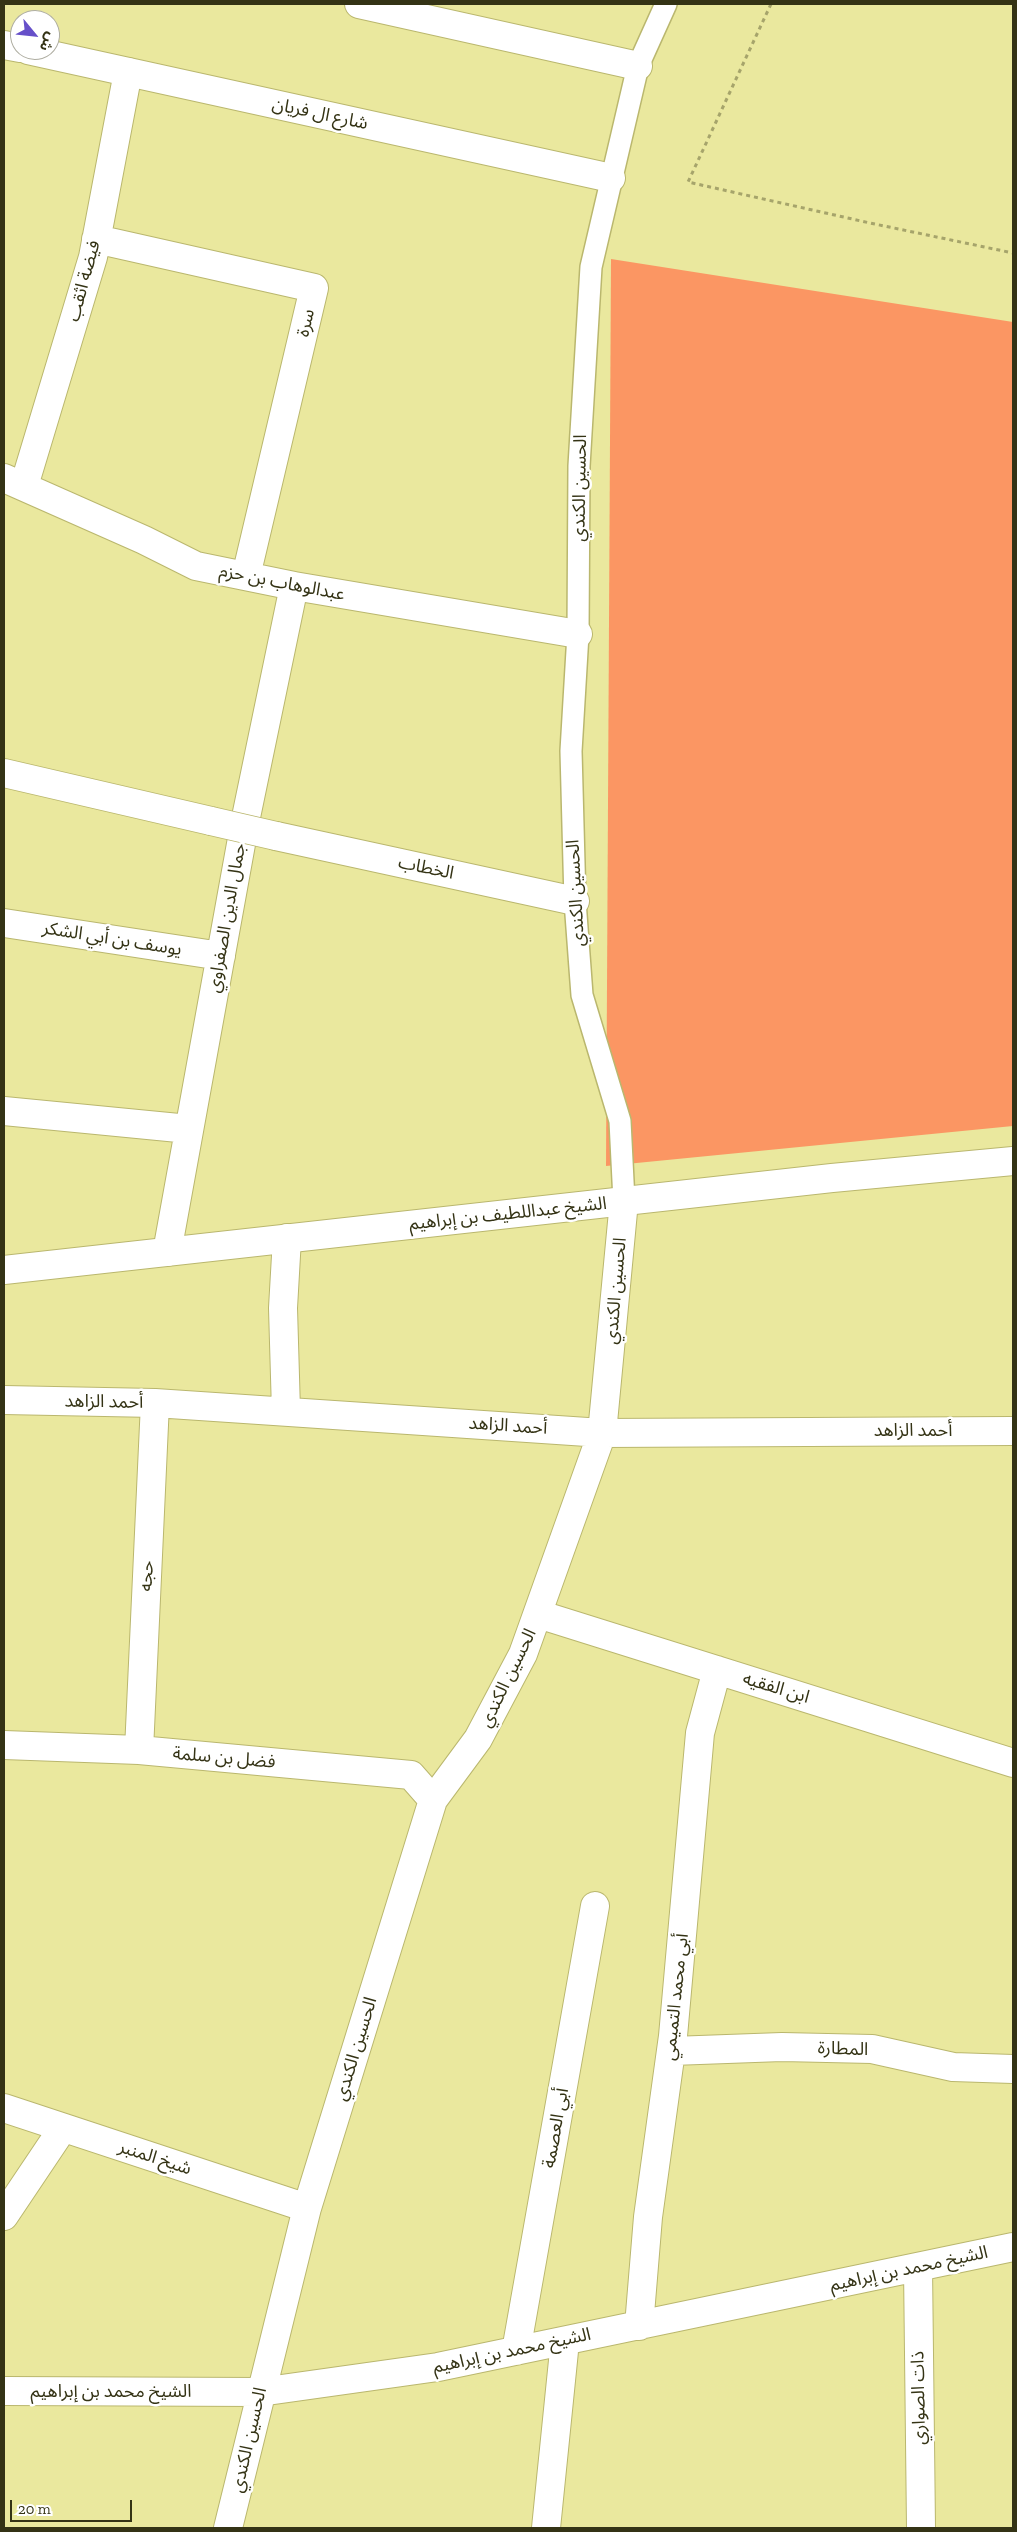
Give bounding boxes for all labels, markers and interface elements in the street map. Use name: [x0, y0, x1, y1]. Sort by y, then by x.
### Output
north arrow: [10, 10, 60, 60]
text: ش: [36, 29, 60, 54]
street label: شارع ال فريان: [270, 93, 370, 135]
street label: فيضة اثقب: [63, 238, 105, 324]
street label: سرة: [292, 307, 320, 339]
street label: الحسين الكندي: [568, 434, 592, 542]
street label: عبدالوهاب بن حزم: [217, 560, 347, 606]
street label: الحسين الكندي: [562, 839, 590, 947]
street label: جمال الدين الصفراوي: [203, 841, 251, 995]
street label: الخطاب: [396, 852, 456, 884]
street label: يوسف بن أبي الشكر: [41, 917, 183, 961]
street label: الشيخ عبداللطيف بن إبراهيم: [408, 1193, 608, 1235]
street label: الحسين الكندي: [601, 1237, 631, 1345]
street label: أحمد الزاهد: [64, 1391, 144, 1413]
street label: أحمد الزاهد: [468, 1412, 548, 1440]
street label: أحمد الزاهد: [874, 1420, 952, 1442]
street label: حجه: [135, 1560, 159, 1592]
street label: الحسين الكندي: [475, 1625, 541, 1731]
street label: ابن الفقيه: [740, 1668, 812, 1708]
street label: فضل بن سلمة: [172, 1743, 276, 1773]
street label: أبي محمد التميمي: [659, 1932, 693, 2062]
street label: الحسين الكندي: [330, 1995, 382, 2103]
street label: المطارة: [817, 2037, 869, 2061]
street label: أبي العصمة: [538, 2086, 574, 2170]
street label: شيخ المنبر: [116, 2136, 194, 2180]
street label: الشيخ محمد بن إبراهيم: [828, 2242, 990, 2296]
street label: الشيخ محمد بن إبراهيم: [431, 2324, 593, 2378]
street label: ذات الصواري: [907, 2351, 931, 2445]
street label: الشيخ محمد بن إبراهيم: [31, 2381, 191, 2403]
street label: الحسين الكندي: [226, 2385, 272, 2495]
scale bar: [12, 2490, 135, 2522]
text: 20 m: [18, 2500, 51, 2518]

